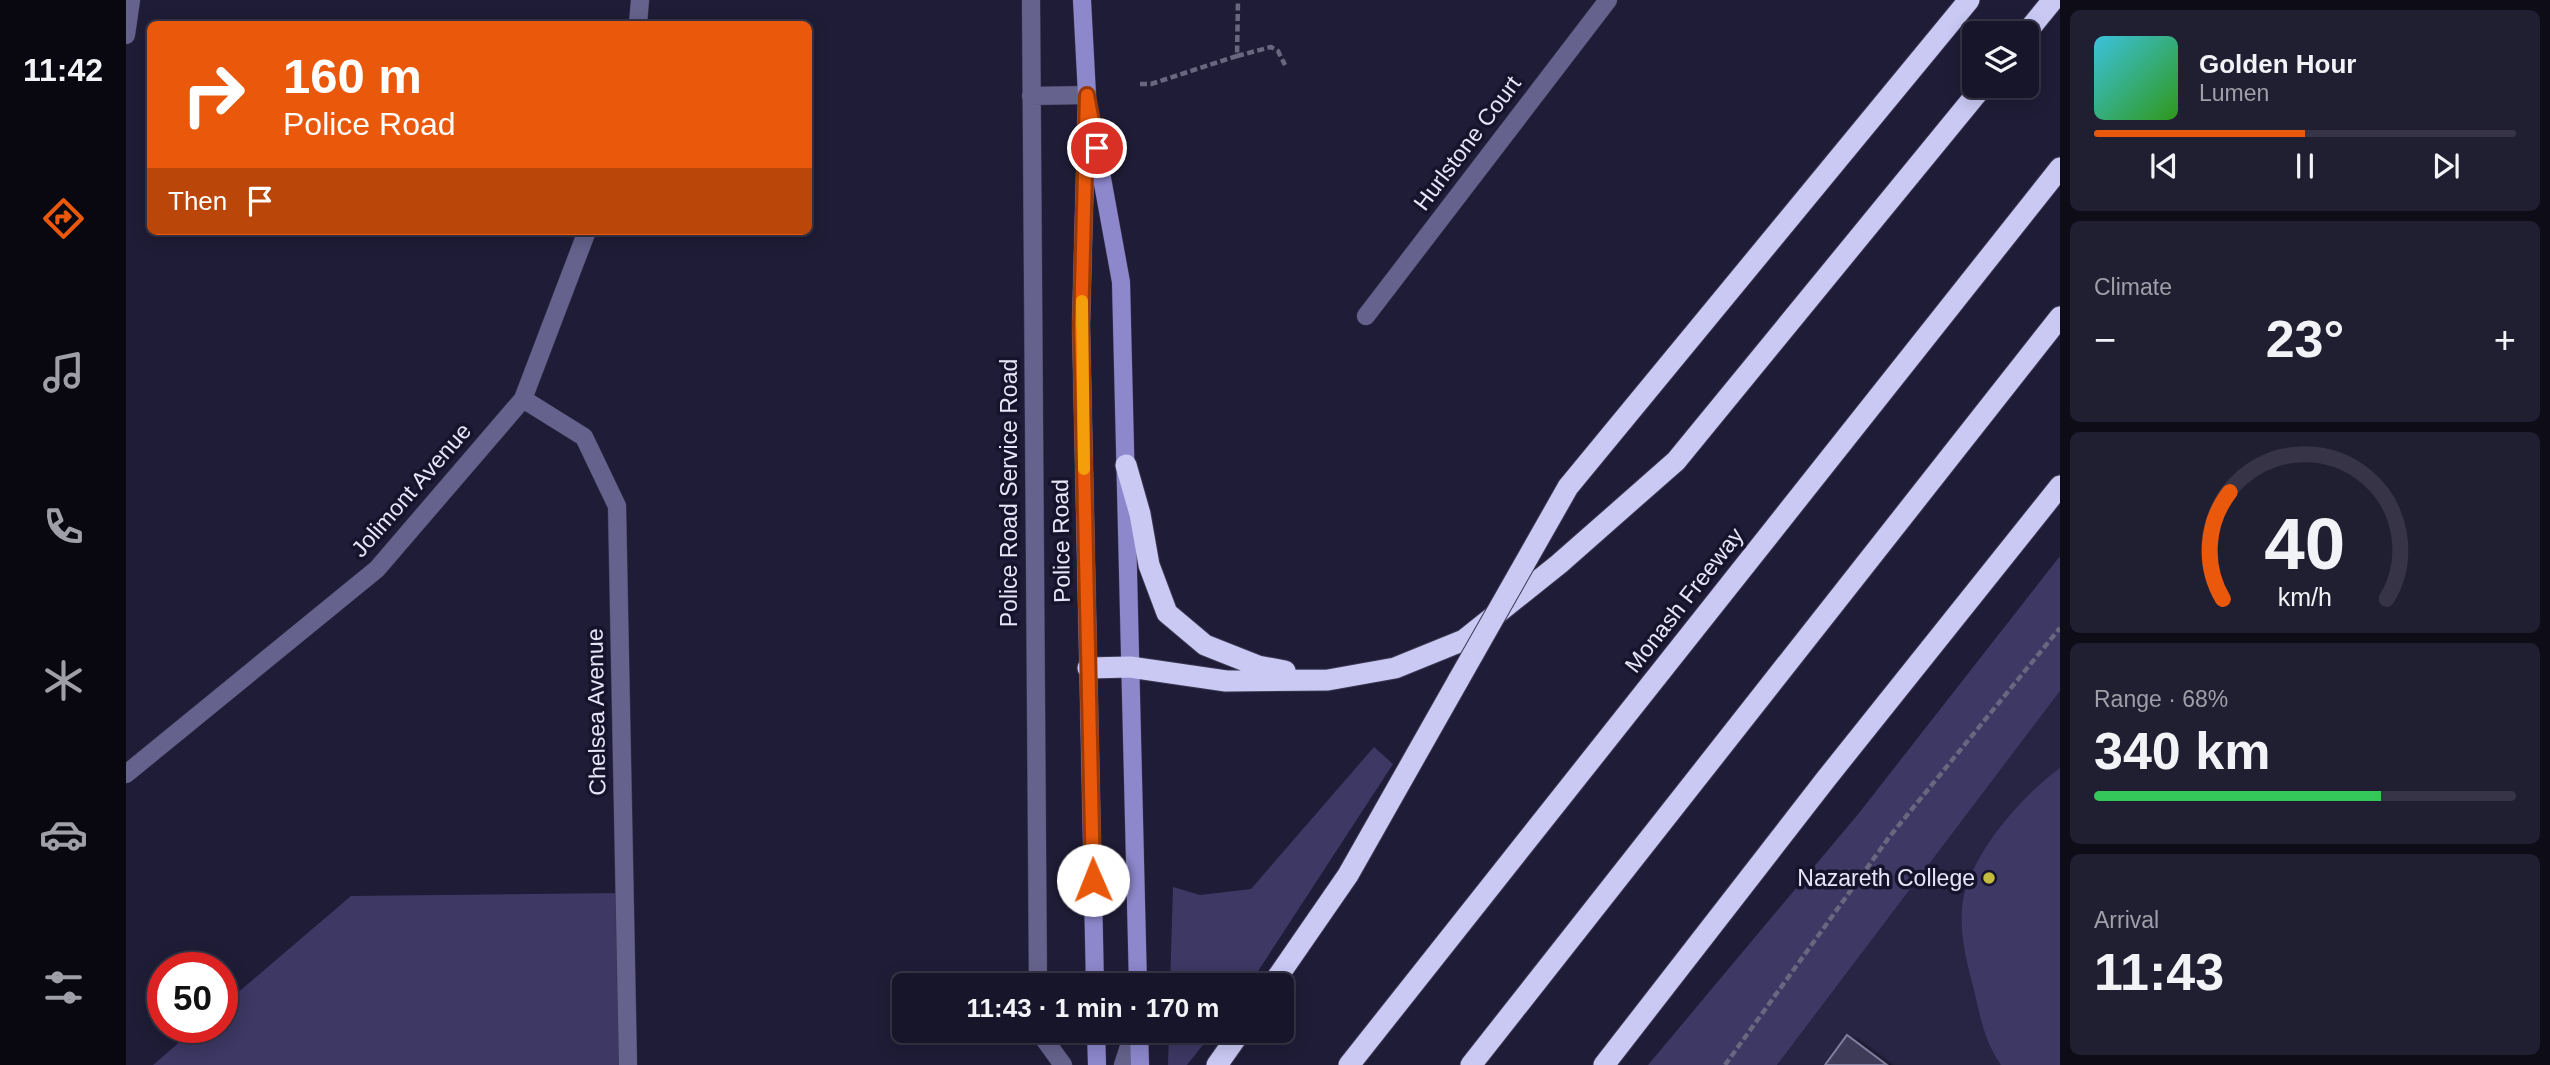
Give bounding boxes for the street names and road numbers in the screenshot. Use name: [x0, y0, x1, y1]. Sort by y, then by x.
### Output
street label: Hurlstone Court: [1408, 70, 1526, 215]
street label: Police Road Service Road: [996, 359, 1022, 627]
street label: Jolimont Avenue: [346, 418, 476, 562]
street label: Police Road: [1047, 479, 1075, 603]
street label: Monash Freeway: [1619, 522, 1749, 678]
street label: Chelsea Avenue: [582, 628, 610, 796]

